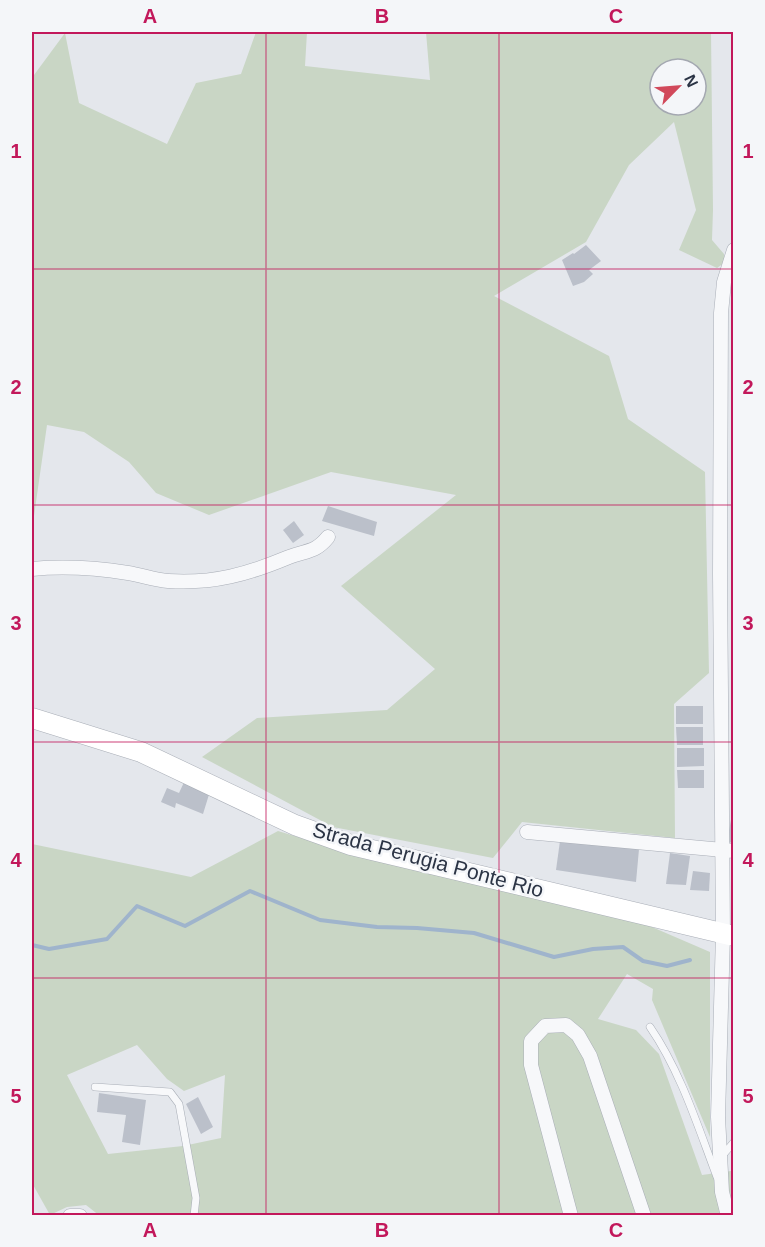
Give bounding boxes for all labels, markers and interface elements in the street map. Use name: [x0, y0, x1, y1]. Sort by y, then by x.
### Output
text: A: [143, 5, 157, 27]
text: B: [375, 5, 389, 27]
text: C: [609, 5, 623, 27]
north arrow: [648, 57, 708, 117]
text: N: [681, 72, 701, 90]
text: 1: [10, 140, 22, 162]
text: 1: [742, 140, 754, 162]
text: 2: [10, 376, 22, 398]
text: 2: [742, 376, 754, 398]
text: 3: [10, 612, 22, 634]
text: 3: [742, 612, 754, 634]
street label: Strada Perugia Ponte Rio: [310, 818, 546, 901]
text: 4: [10, 849, 22, 871]
text: 4: [742, 849, 754, 871]
text: 5: [10, 1085, 22, 1107]
text: 5: [742, 1085, 754, 1107]
text: A: [143, 1219, 157, 1241]
text: B: [375, 1219, 389, 1241]
text: C: [609, 1219, 623, 1241]

